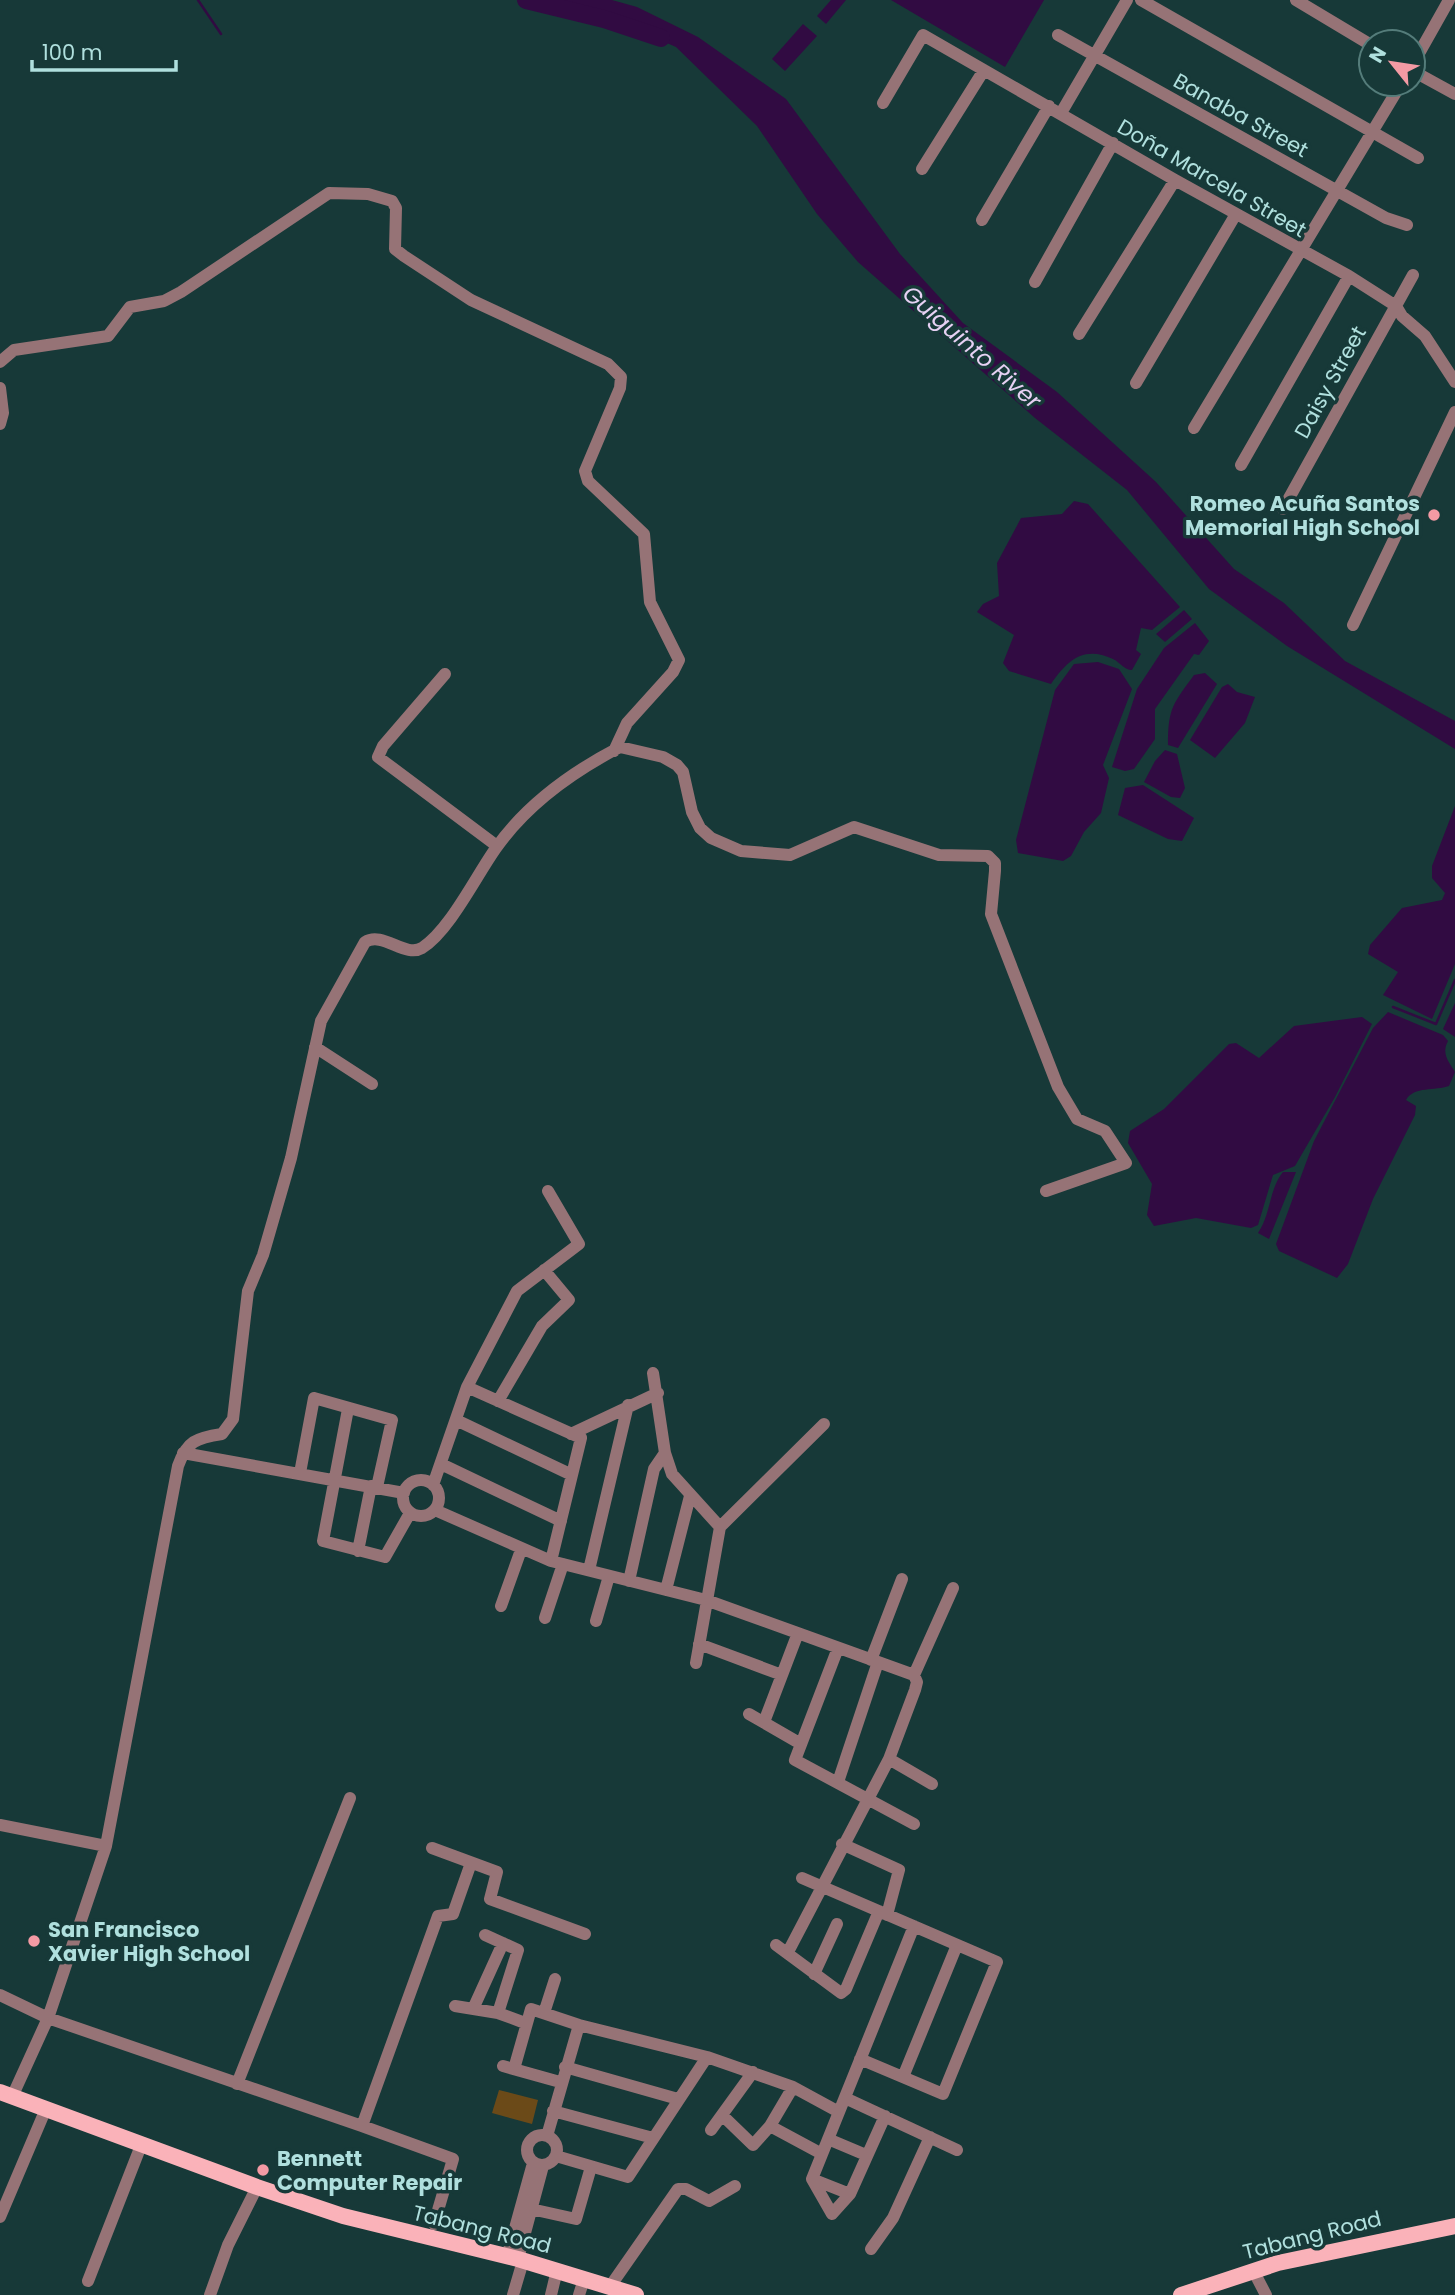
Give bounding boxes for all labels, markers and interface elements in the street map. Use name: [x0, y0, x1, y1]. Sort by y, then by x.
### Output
scale bar: [32, 28, 175, 72]
north arrow: [1357, 28, 1427, 98]
text: 100 m: [42, 38, 102, 67]
text: N: [1362, 42, 1393, 68]
street label: Banaba Street: [1168, 66, 1314, 164]
street label: Doña Marcela Street: [1112, 112, 1312, 244]
water label: Guiguinto River: [896, 278, 1049, 417]
street label: Daisy Street: [1287, 321, 1373, 443]
place label: Romeo Acuña Santos Memorial High School: [1185, 489, 1420, 542]
marker: Romeo Acuña Santos Memorial High School: [1426, 507, 1442, 523]
place label: San Francisco Xavier High School: [48, 1915, 250, 1968]
marker: San Francisco Xavier High School: [26, 1933, 42, 1949]
place label: Bennett Computer Repair: [277, 2144, 462, 2197]
marker: Bennett Computer Repair: [255, 2162, 271, 2178]
street label: Tabang Road: [410, 2198, 554, 2260]
street label: Tabang Road: [1240, 2204, 1384, 2266]

